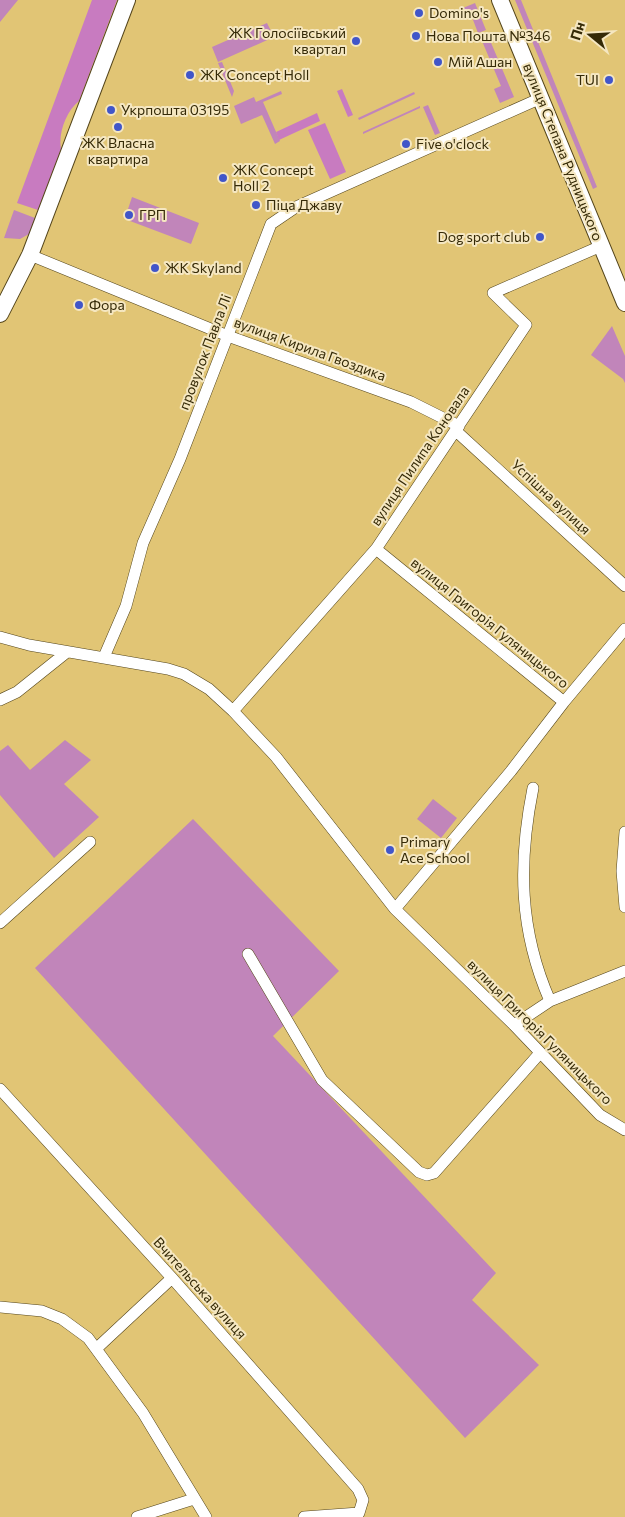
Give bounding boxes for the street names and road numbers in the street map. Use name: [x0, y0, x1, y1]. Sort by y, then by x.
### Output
street label: вулиця Степана Рудницького: [520, 61, 607, 243]
street label: провулок Павла Лі: [175, 292, 234, 412]
street label: вулиця Кирила Гвоздика: [232, 313, 388, 384]
street label: вулиця Пилипа Коновала: [367, 383, 473, 529]
street label: Успішна вулиця: [508, 456, 594, 538]
street label: вулиця Григорія Гуляницького: [408, 554, 573, 692]
street label: вулиця Григорія Гуляницького: [464, 956, 616, 1108]
street label: Вчительська вулиця: [150, 1233, 251, 1342]

